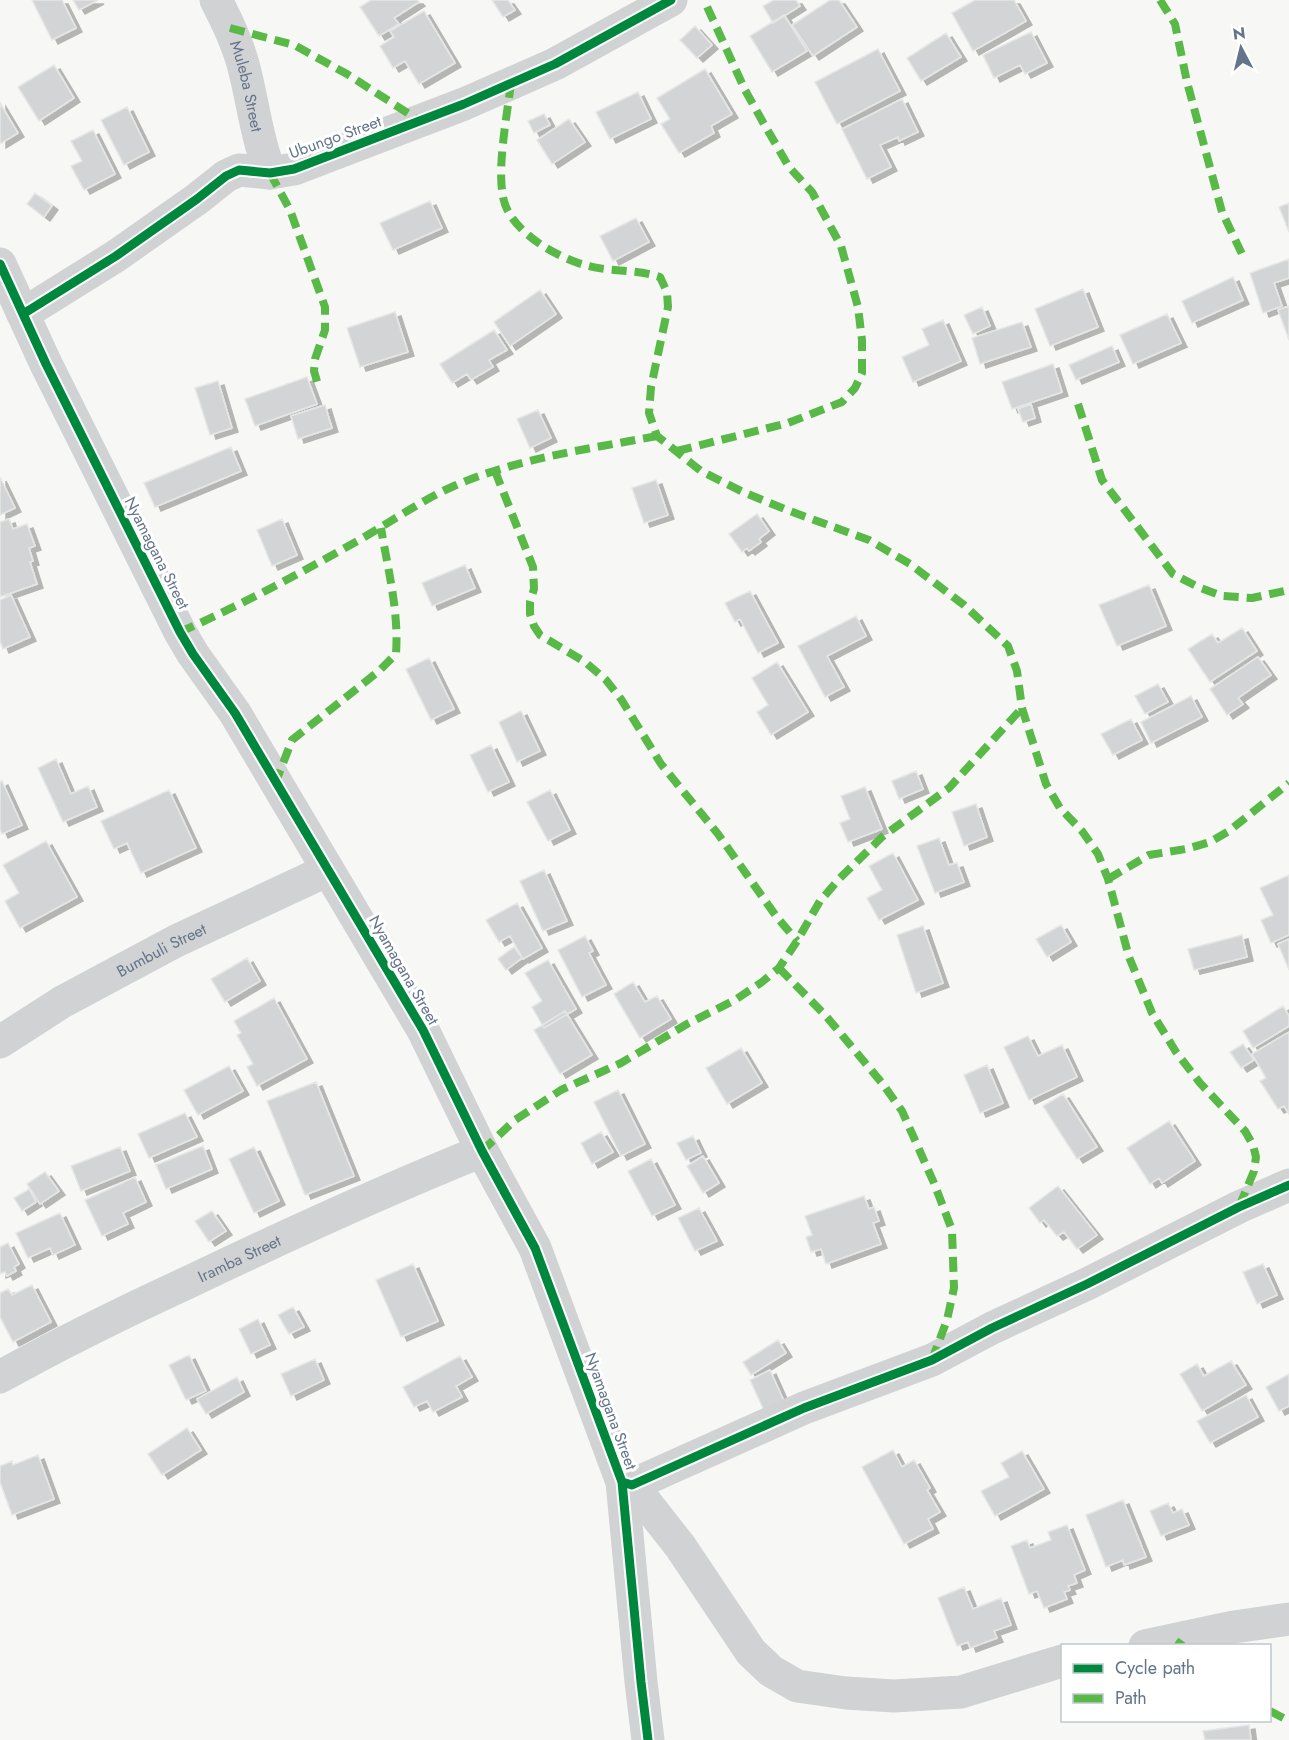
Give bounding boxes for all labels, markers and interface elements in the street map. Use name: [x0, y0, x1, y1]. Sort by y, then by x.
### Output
north arrow: [1211, 18, 1271, 78]
text: N: [1232, 21, 1247, 46]
street label: Muleba Street: [225, 37, 269, 134]
street label: Ubungo Street: [286, 110, 385, 164]
street label: Nyamagana Street: [119, 493, 195, 613]
street label: Nyamagana Street: [363, 911, 445, 1029]
street label: Bumbuli Street: [112, 917, 210, 982]
street label: Iramba Street: [194, 1229, 285, 1288]
street label: Nyamagana Street: [579, 1349, 643, 1473]
legend: [1061, 1644, 1271, 1722]
text: Cycle path: [1115, 1655, 1195, 1681]
text: Path: [1115, 1685, 1147, 1711]

